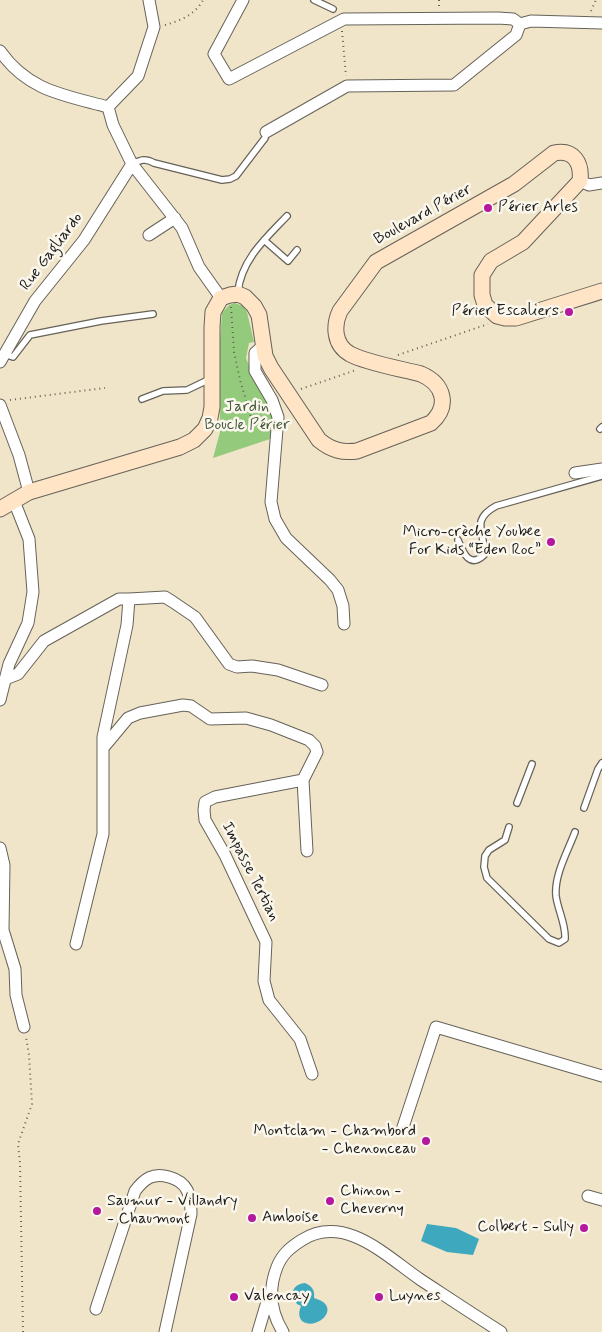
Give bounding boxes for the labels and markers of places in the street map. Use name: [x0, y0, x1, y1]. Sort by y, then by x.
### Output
place label: Périer Arles: [498, 198, 578, 218]
marker: Périer Arles: [482, 202, 494, 214]
place label: Périer Escaliers: [452, 302, 559, 322]
marker: Périer Escaliers: [563, 306, 575, 318]
place label: Micro-crèche Youbee For Kids “Eden Roc”: [403, 523, 541, 561]
marker: Micro-crèche Youbee For Kids “Eden Roc”: [545, 536, 557, 548]
place label: Montclam - Chambord - Chenonceau: [253, 1122, 416, 1160]
marker: Montclam - Chambord - Chenonceau: [420, 1135, 432, 1147]
place label: Chinon - Cheverny: [340, 1182, 404, 1220]
place label: Saumur - Villandry - Chaumont: [107, 1192, 238, 1230]
marker: Chinon - Cheverny: [324, 1195, 336, 1207]
marker: Saumur - Villandry - Chaumont: [91, 1205, 103, 1217]
place label: Amboise: [262, 1208, 319, 1228]
marker: Amboise: [246, 1212, 258, 1224]
place label: Colbert - Sully: [477, 1218, 574, 1238]
marker: Colbert - Sully: [578, 1222, 590, 1234]
place label: Valencay: [244, 1287, 310, 1307]
place label: Luynes: [389, 1287, 441, 1307]
marker: Valencay: [228, 1291, 240, 1303]
marker: Luynes: [373, 1291, 385, 1303]

